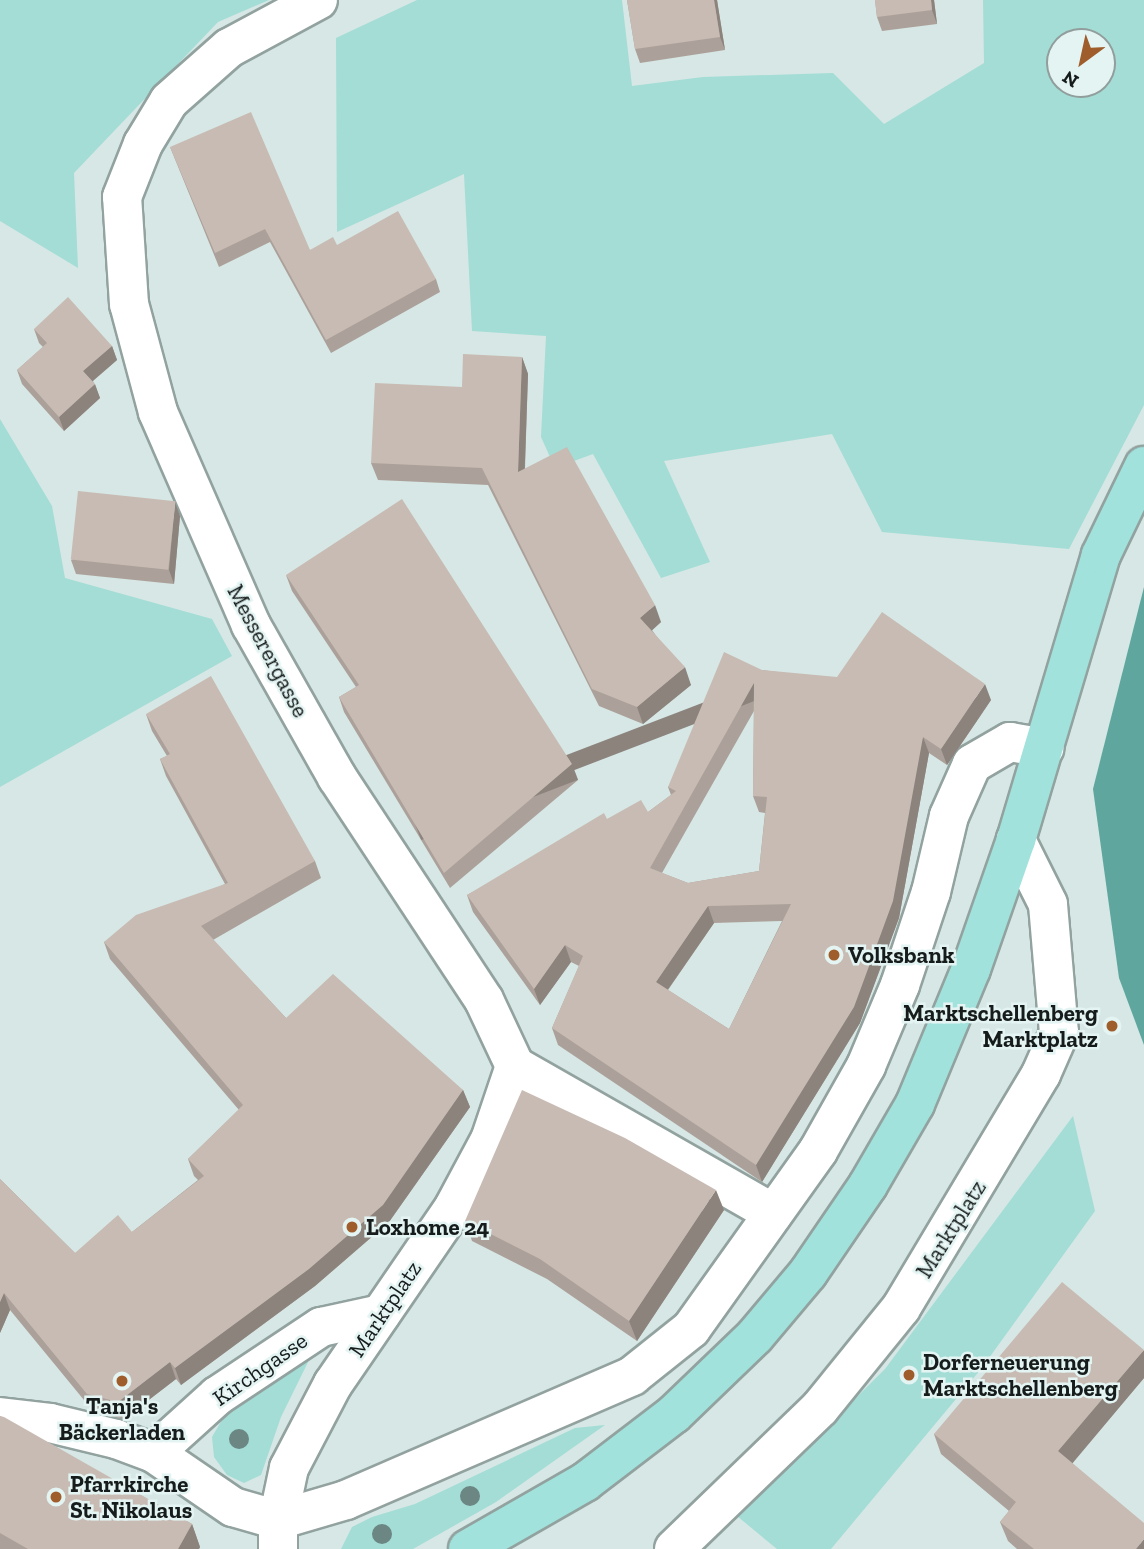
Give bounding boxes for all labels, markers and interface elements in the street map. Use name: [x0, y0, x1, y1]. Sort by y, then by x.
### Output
north arrow: [1046, 28, 1116, 98]
text: N: [1058, 66, 1083, 93]
street label: Messerergasse: [221, 580, 315, 722]
place label: Volksbank: [848, 941, 955, 969]
marker: Volksbank: [826, 947, 842, 963]
place label: Marktschellenberg Marktplatz: [903, 999, 1098, 1053]
marker: Marktschellenberg Marktplatz: [1104, 1018, 1120, 1034]
street label: Marktplatz: [910, 1175, 992, 1283]
place label: Loxhome 24: [366, 1213, 489, 1241]
marker: Loxhome 24: [344, 1219, 360, 1235]
street label: Marktplatz: [343, 1256, 427, 1362]
street label: Kirchgasse: [207, 1326, 313, 1412]
place label: Dorferneuerung Marktschellenberg: [923, 1348, 1118, 1402]
marker: Dorferneuerung Marktschellenberg: [901, 1367, 917, 1383]
marker: Tanja's Bäckerladen: [114, 1373, 130, 1389]
place label: Tanja's Bäckerladen: [59, 1392, 185, 1446]
place label: Pfarrkirche St. Nikolaus: [70, 1470, 192, 1524]
marker: Pfarrkirche St. Nikolaus: [48, 1489, 64, 1505]

